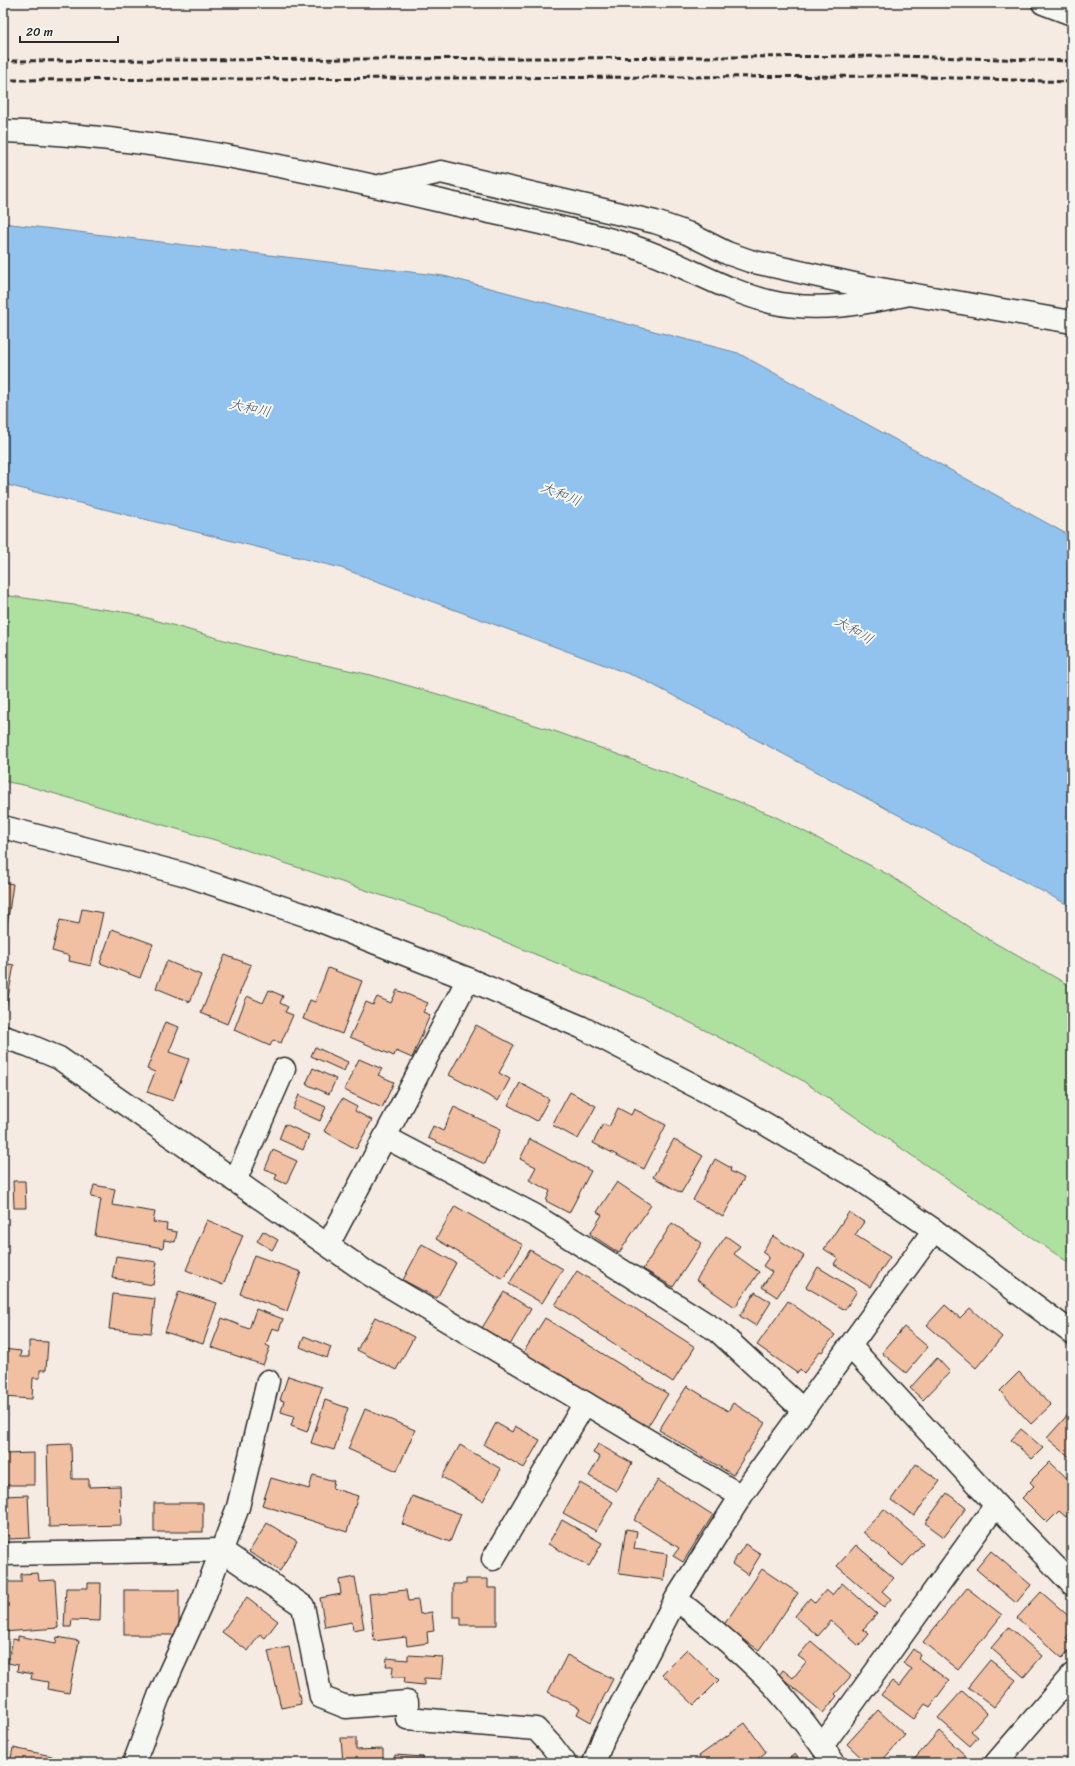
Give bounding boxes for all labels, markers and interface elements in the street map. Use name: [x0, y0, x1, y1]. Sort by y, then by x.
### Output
scale bar: [20, 18, 118, 44]
text: 20 m: [26, 21, 53, 43]
water label: 大和川: [227, 391, 273, 425]
water label: 大和川: [537, 475, 585, 513]
water label: 大和川: [830, 609, 878, 651]

